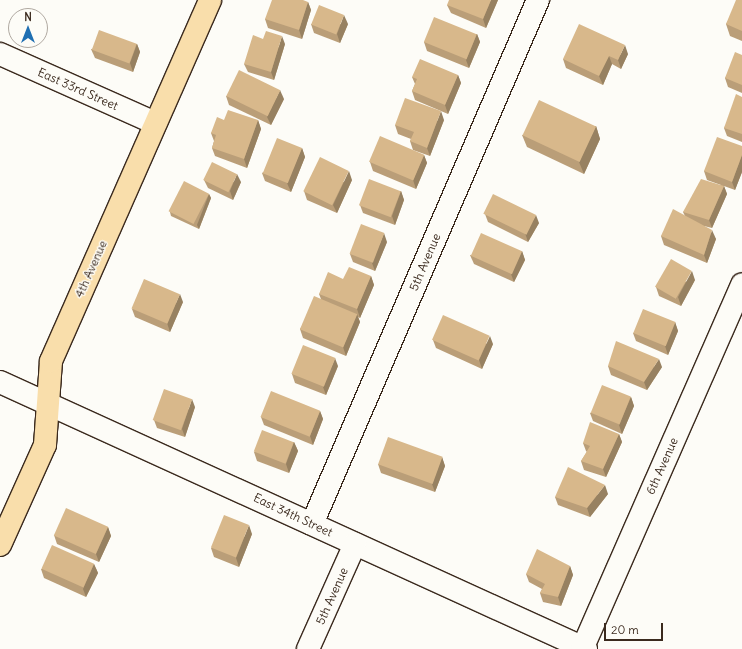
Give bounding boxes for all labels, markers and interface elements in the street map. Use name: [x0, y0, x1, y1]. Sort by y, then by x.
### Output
north arrow: [8, 8, 48, 48]
text: N: [24, 10, 32, 24]
street label: East 33rd Street: [36, 65, 120, 113]
street label: 5th Avenue: [406, 231, 444, 293]
street label: 4th Avenue: [72, 238, 110, 300]
street label: 6th Avenue: [643, 435, 681, 497]
street label: East 34th Street: [251, 490, 335, 540]
street label: 5th Avenue: [313, 565, 351, 627]
scale bar: [606, 615, 665, 641]
text: 20 m: [611, 622, 639, 637]

